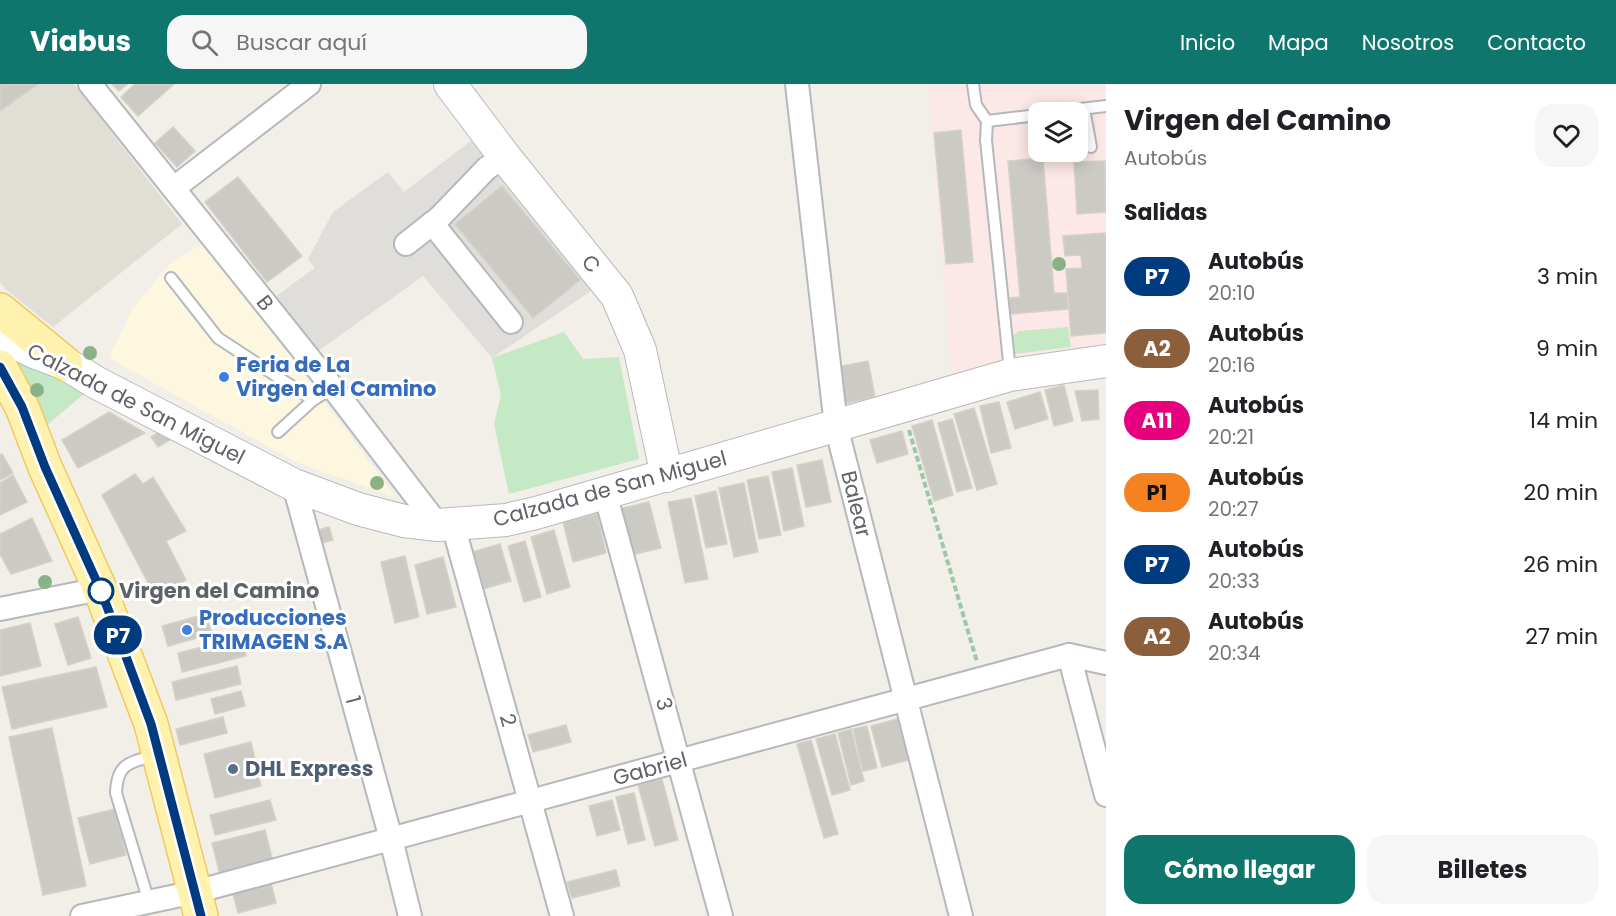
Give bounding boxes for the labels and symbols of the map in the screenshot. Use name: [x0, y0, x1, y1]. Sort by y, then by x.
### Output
street label: C: [575, 248, 608, 279]
street label: B: [250, 289, 281, 317]
street label: Calzada de San Miguel: [22, 336, 250, 471]
place label: Feria de La Virgen del Camino: [236, 350, 436, 403]
marker: Feria de La Virgen del Camino: [217, 370, 231, 384]
street label: Calzada de San Miguel: [490, 443, 730, 534]
street label: Balear: [834, 468, 879, 540]
place label: Virgen del Camino: [119, 576, 319, 605]
marker: Virgen del Camino: [88, 578, 114, 604]
place label: Producciones TRIMAGEN S.A: [199, 603, 348, 656]
line badge: P7: [91, 616, 145, 654]
marker: Producciones TRIMAGEN S.A: [180, 623, 194, 637]
street label: 1: [339, 693, 368, 707]
street label: 3: [649, 694, 680, 714]
street label: 2: [493, 710, 524, 730]
street label: Gabriel: [609, 745, 690, 792]
place label: DHL Express: [245, 754, 373, 783]
marker: DHL Express: [226, 762, 240, 776]

